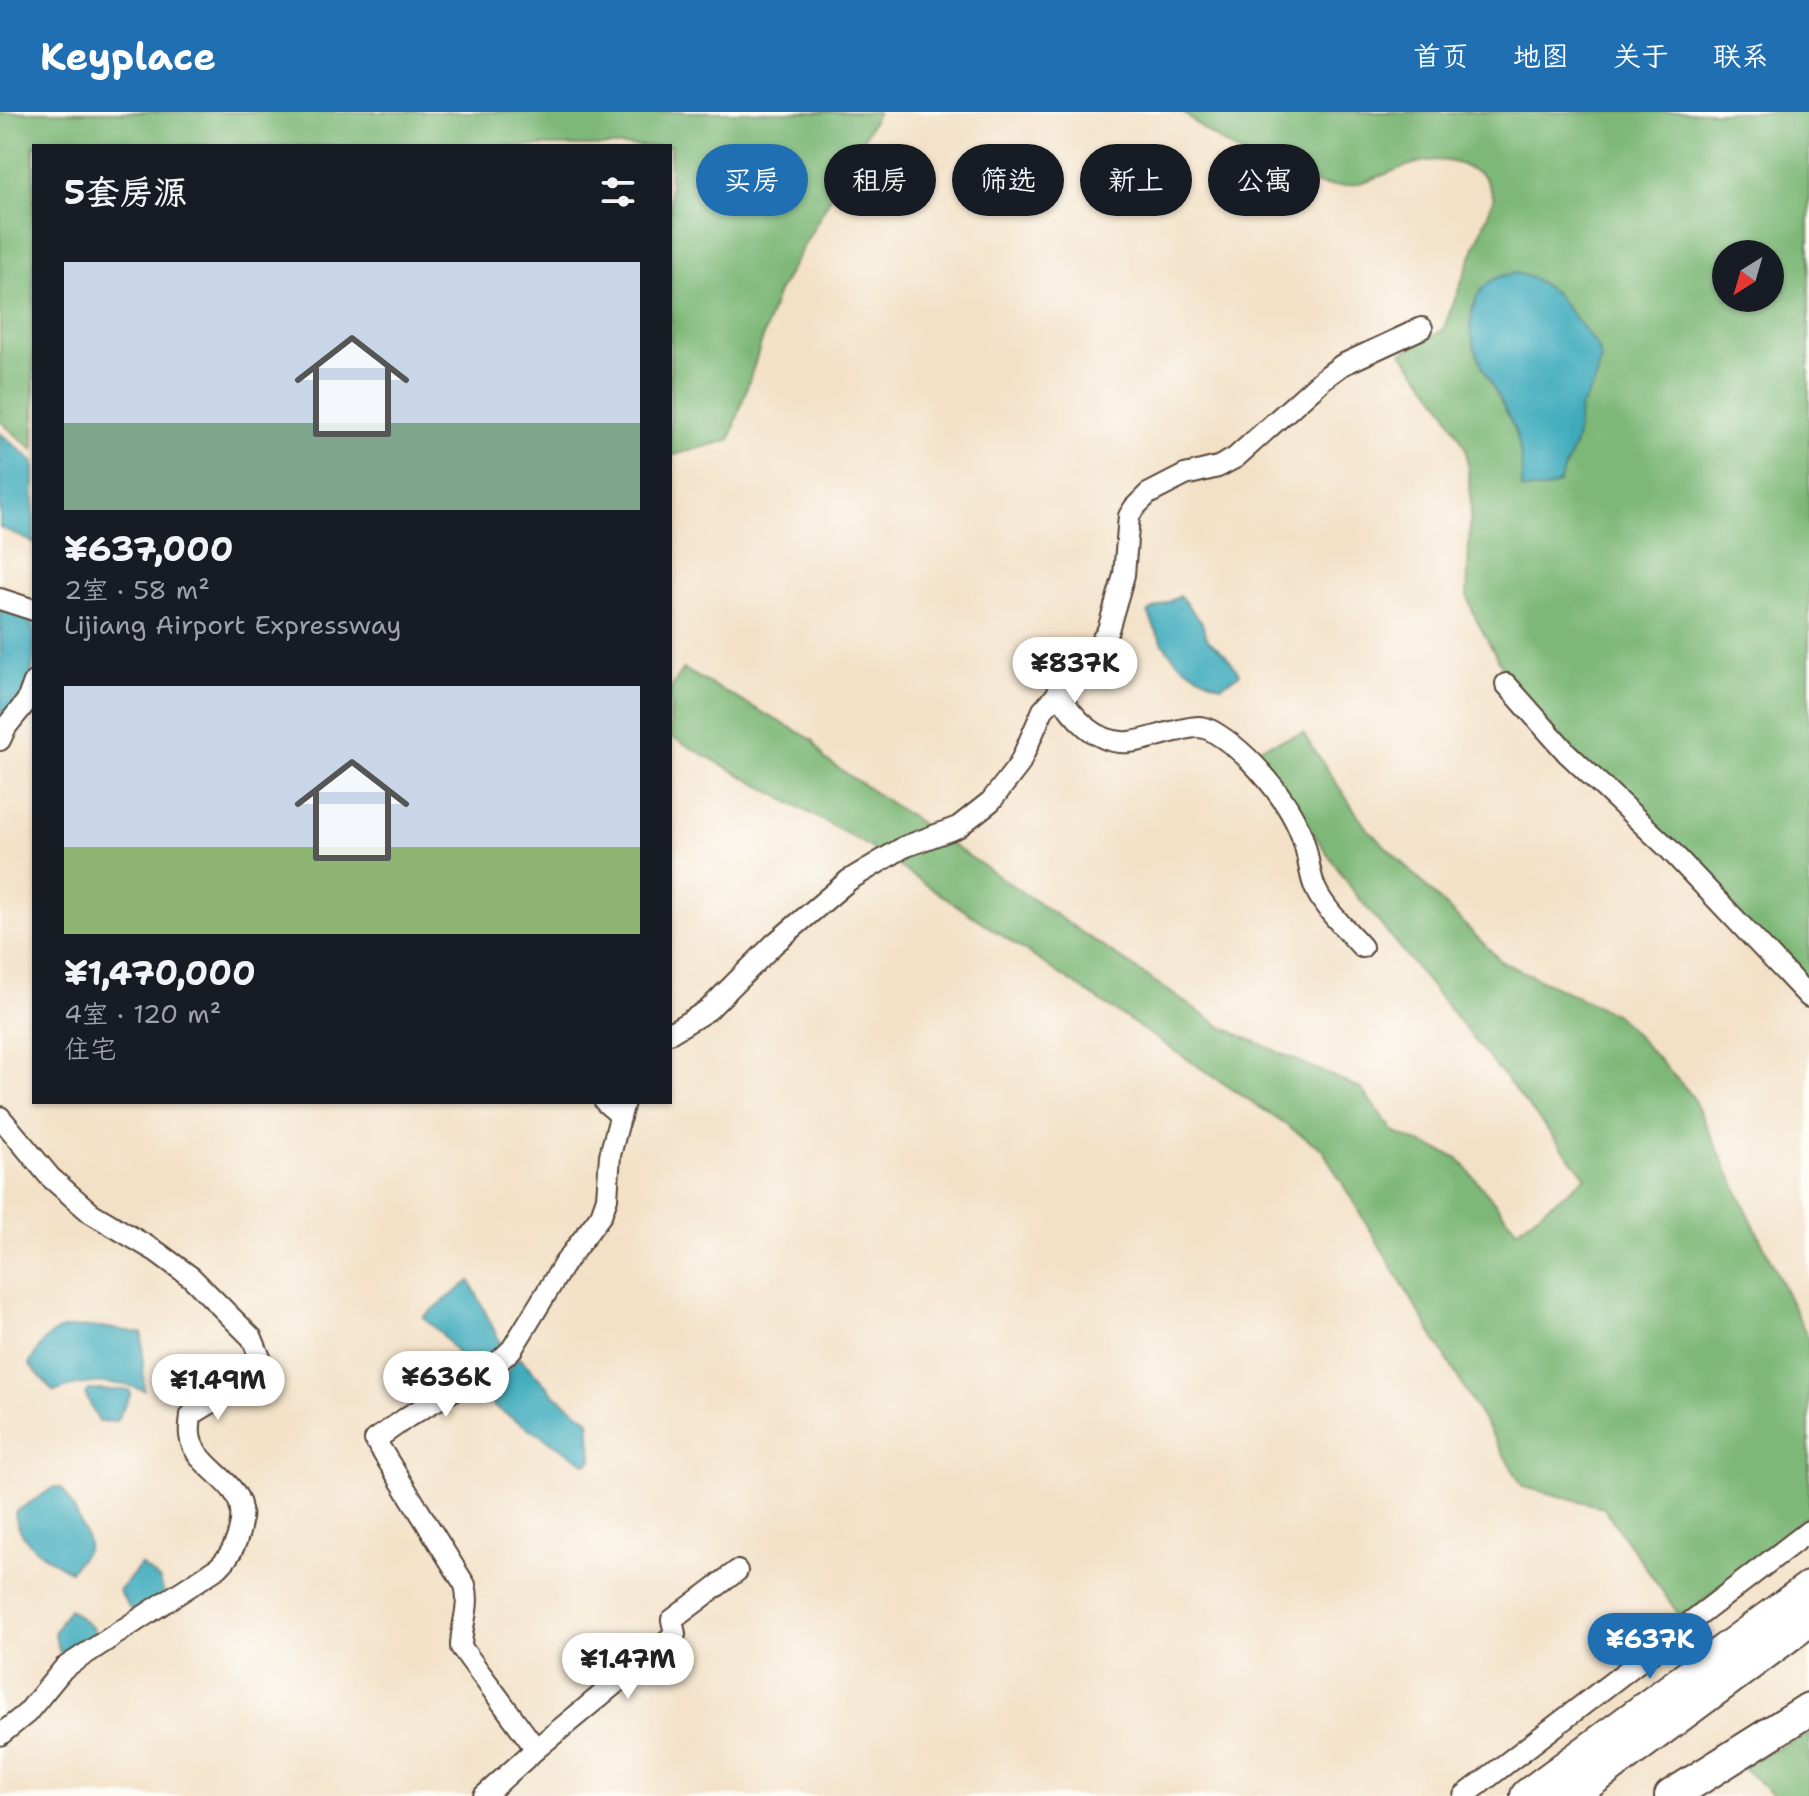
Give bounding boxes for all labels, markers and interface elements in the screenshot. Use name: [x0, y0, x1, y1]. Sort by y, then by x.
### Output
text: Keyplace: [40, 31, 216, 82]
text: 首页: [1413, 37, 1469, 75]
text: 地图: [1513, 37, 1569, 75]
text: 关于: [1613, 37, 1669, 75]
text: 联系: [1713, 37, 1769, 75]
chip: 买房: [696, 144, 808, 216]
chip: 租房: [824, 144, 936, 216]
chip: 筛选: [952, 144, 1064, 216]
chip: 新上: [1080, 144, 1192, 216]
chip: 公寓: [1208, 144, 1320, 216]
text: 5套房源: [64, 169, 187, 215]
icon: filters: [596, 170, 640, 214]
north arrow: [1712, 240, 1784, 312]
map controls: [1712, 240, 1784, 312]
icon: home: [280, 314, 424, 458]
text: ¥637,000: [64, 526, 234, 572]
text: 2室 · 58 m²: [64, 572, 210, 607]
text: Lijiang Airport Expressway: [64, 607, 401, 642]
pin: ¥837K: [1019, 637, 1131, 705]
text: ¥837K: [1030, 645, 1120, 680]
icon: home: [280, 738, 424, 882]
text: ¥1,470,000: [64, 950, 256, 996]
text: 4室 · 120 m²: [64, 996, 222, 1031]
text: 住宅: [64, 1031, 116, 1066]
pin: ¥636K: [390, 1351, 502, 1419]
pin: ¥1.49M: [153, 1354, 283, 1422]
text: ¥636K: [401, 1359, 491, 1394]
text: ¥1.49M: [170, 1362, 266, 1397]
pin: ¥637K: [1594, 1613, 1706, 1681]
text: ¥637K: [1606, 1621, 1694, 1656]
pin: ¥1.47M: [563, 1633, 693, 1701]
text: ¥1.47M: [580, 1641, 676, 1676]

